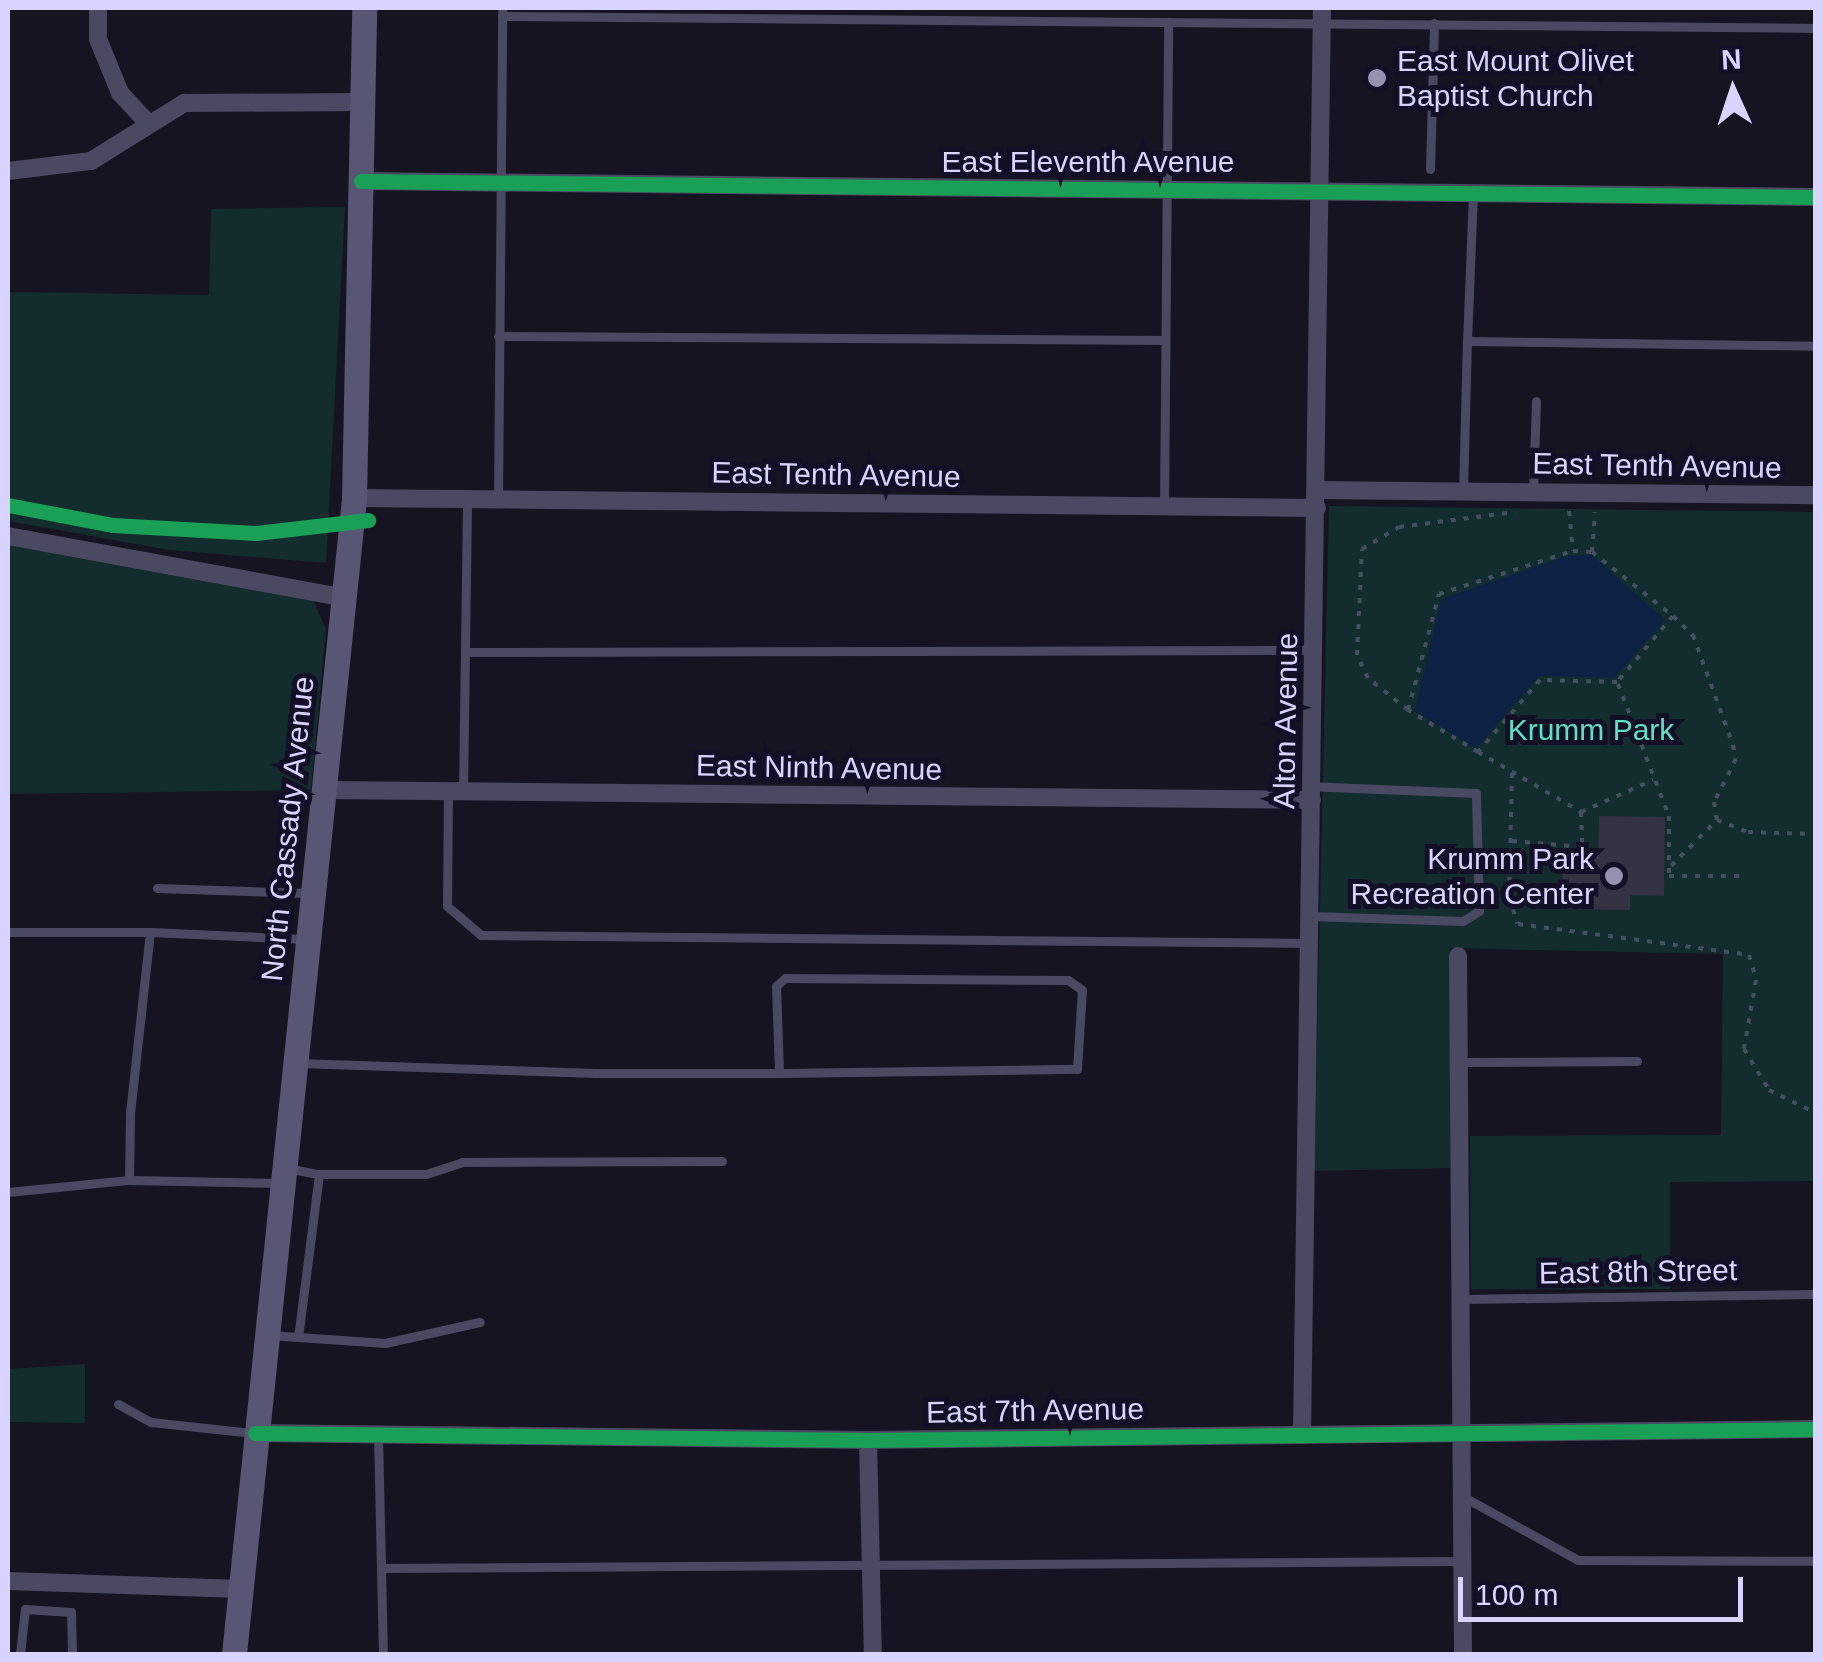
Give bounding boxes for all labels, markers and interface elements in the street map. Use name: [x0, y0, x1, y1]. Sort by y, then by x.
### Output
north arrow: [1683, 40, 1783, 140]
place label: East Mount Olivet Baptist Church: [1397, 43, 1634, 114]
text: N: [1720, 44, 1742, 76]
marker: East Mount Olivet Baptist Church: [1366, 67, 1388, 89]
street label: East Eleventh Avenue: [941, 144, 1235, 180]
street label: East Tenth Avenue: [1531, 446, 1783, 486]
street label: East Tenth Avenue: [710, 455, 962, 495]
street label: Alton Avenue: [1266, 632, 1306, 810]
street label: North Cassady Avenue: [254, 674, 322, 984]
park label: Krumm Park: [1508, 712, 1674, 748]
street label: East Ninth Avenue: [695, 748, 943, 788]
place label: Krumm Park Recreation Center: [1351, 841, 1594, 912]
marker: Krumm Park Recreation Center: [1603, 865, 1625, 887]
street label: East 8th Street: [1538, 1252, 1738, 1292]
street label: East 7th Avenue: [925, 1391, 1145, 1431]
scale bar: [1463, 1557, 1748, 1619]
text: 100 m: [1475, 1578, 1558, 1611]

